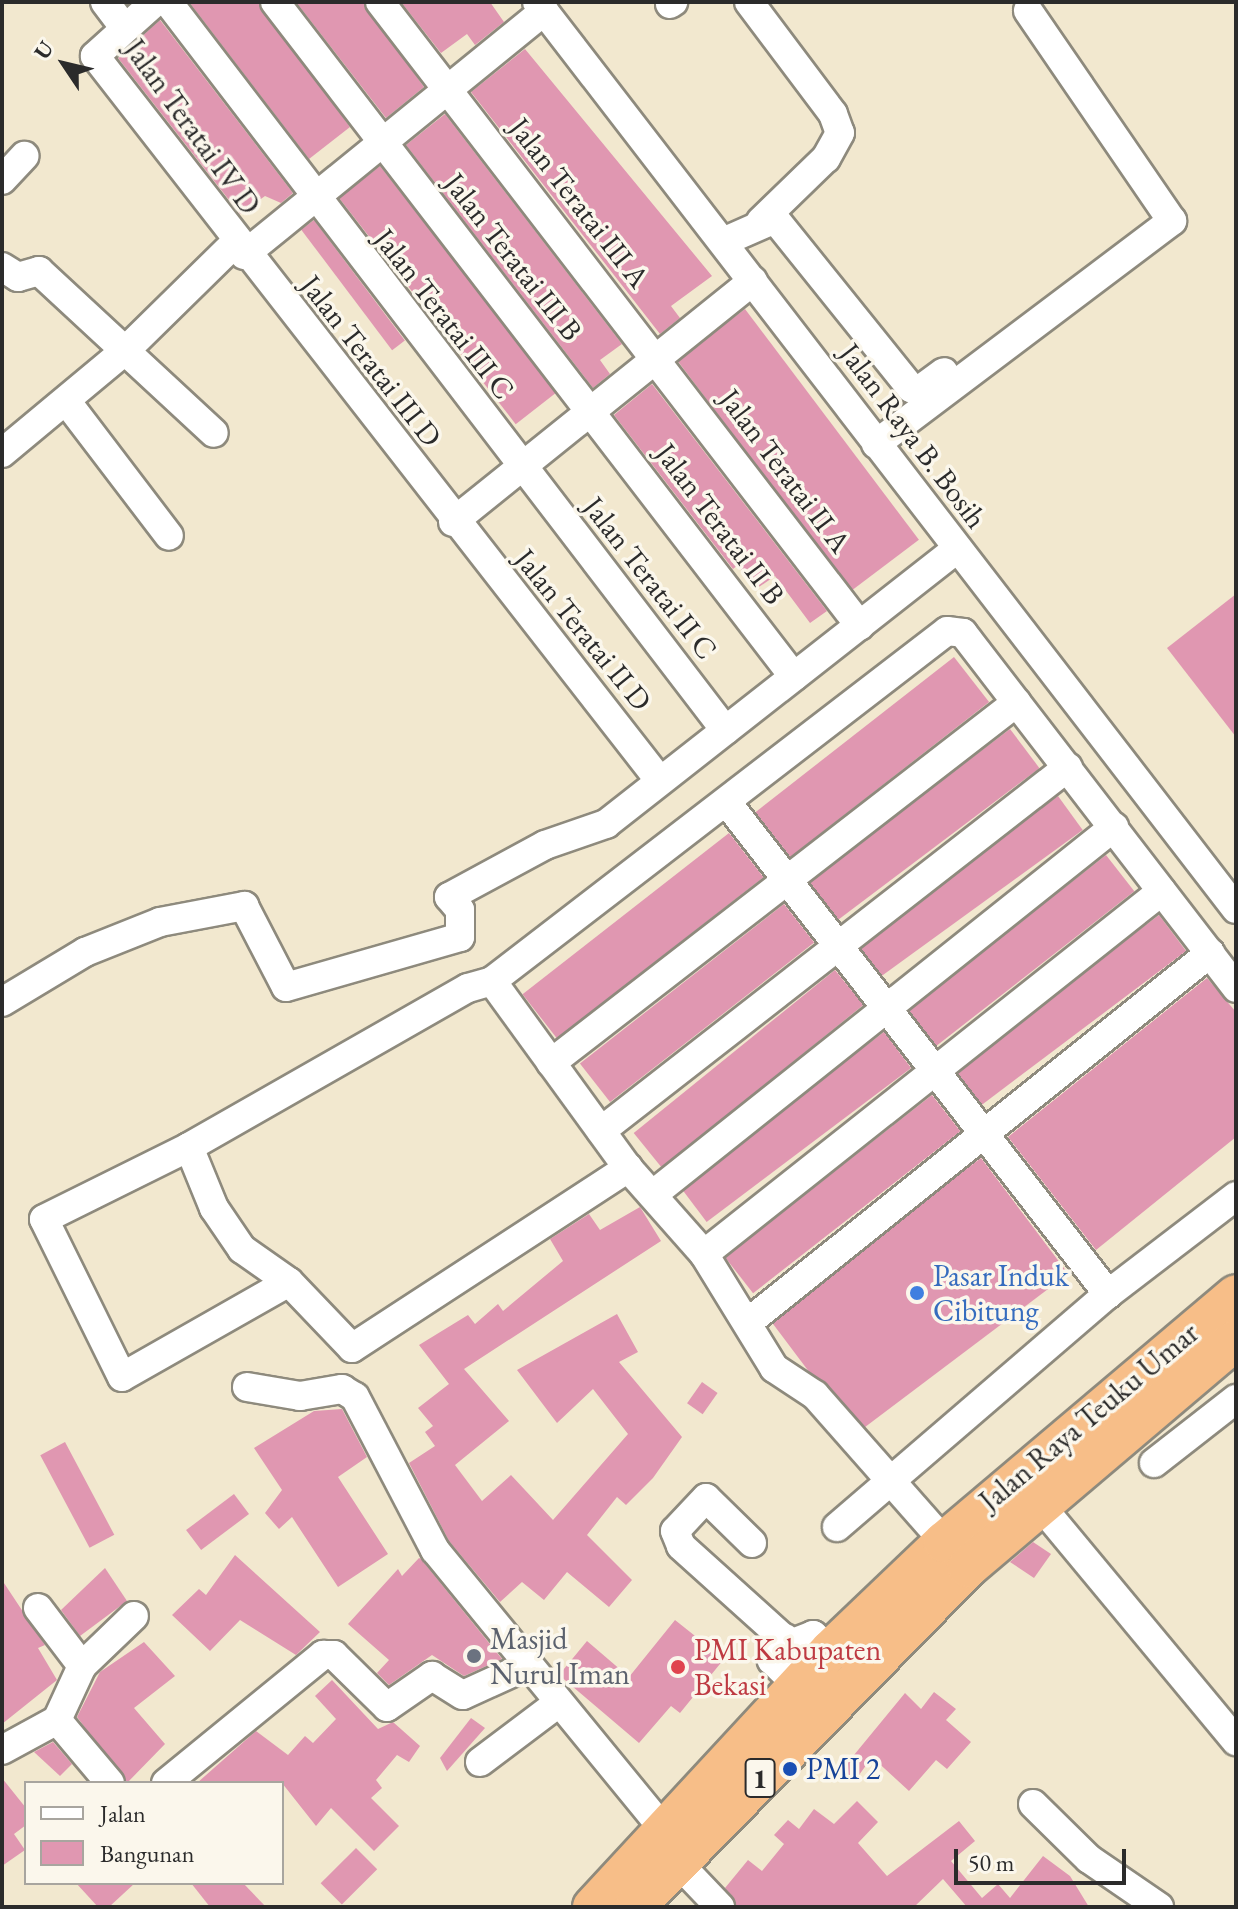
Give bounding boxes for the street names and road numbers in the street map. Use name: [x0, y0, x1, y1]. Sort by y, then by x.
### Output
street label: Jalan Teratai IV D: [116, 32, 268, 222]
street label: Jalan Teratai III A: [501, 111, 657, 295]
street label: Jalan Teratai III B: [436, 166, 590, 348]
street label: Jalan Teratai III C: [366, 222, 522, 406]
street label: Jalan Teratai III D: [293, 268, 449, 454]
street label: Jalan Raya B. Bosih: [832, 336, 994, 536]
street label: Jalan Teratai II A: [712, 382, 858, 560]
street label: Jalan Teratai II B: [648, 436, 792, 612]
street label: Jalan Teratai II C: [575, 490, 725, 666]
street label: Jalan Teratai II D: [507, 542, 659, 718]
street label: Jalan Raya Teuku Umar: [972, 1315, 1206, 1519]
road number: 1: [744, 1754, 776, 1802]

